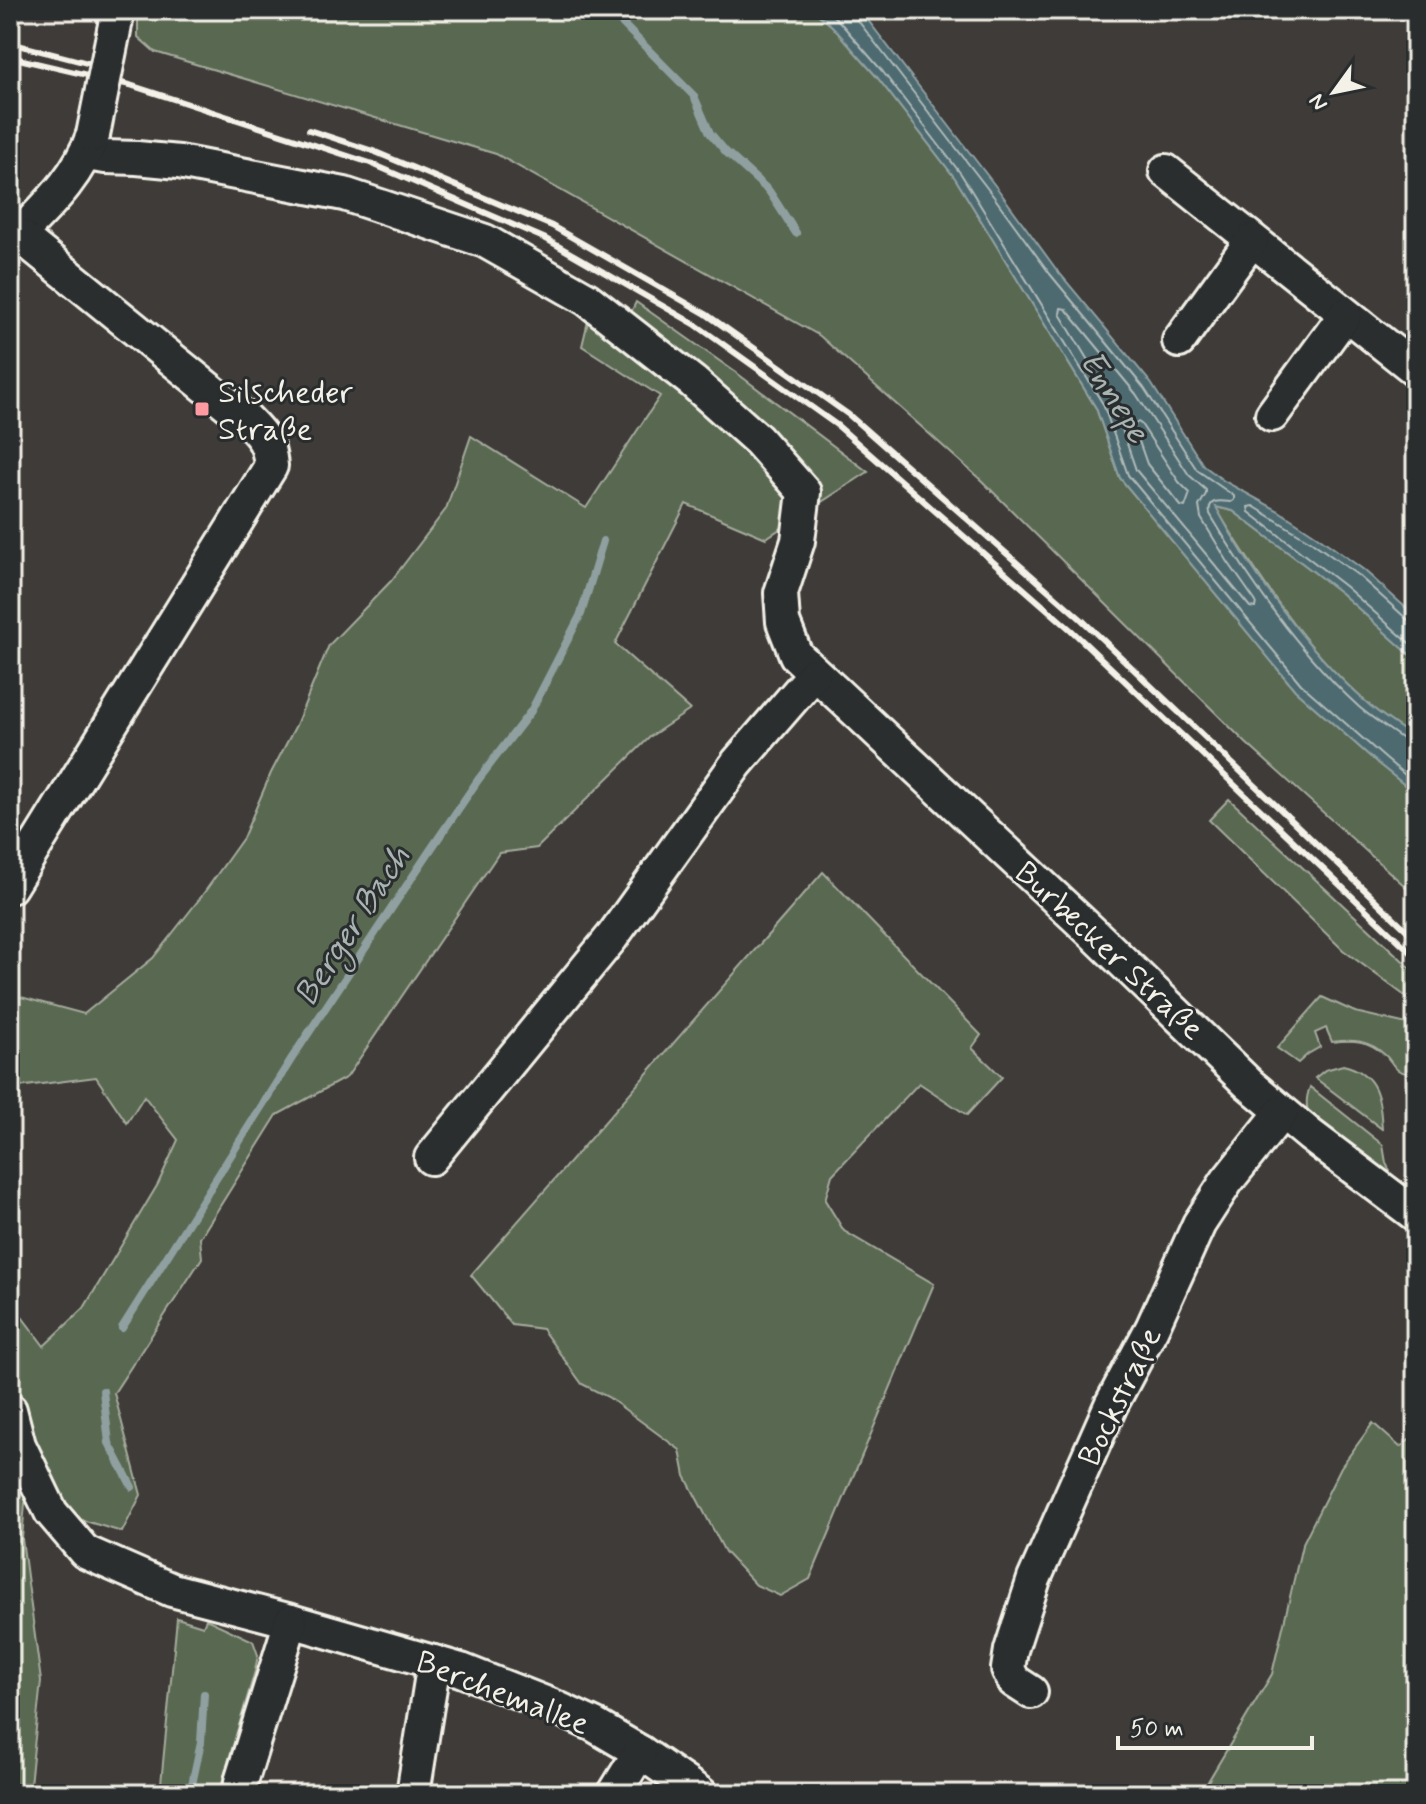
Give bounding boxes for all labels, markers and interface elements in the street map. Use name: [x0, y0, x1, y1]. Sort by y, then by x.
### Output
north arrow: [1294, 52, 1374, 132]
text: N: [1303, 88, 1335, 116]
water label: Ennepe: [1068, 343, 1160, 453]
place label: Silscheder Straße: [218, 372, 354, 451]
marker: Silscheder Straße: [193, 400, 211, 418]
water label: Berger Bach: [285, 838, 424, 1017]
street label: Burbecker Straße: [1005, 853, 1212, 1050]
street label: Bockstraße: [1069, 1320, 1173, 1473]
street label: Berchemallee: [410, 1642, 595, 1746]
scale bar: [1118, 1700, 1312, 1750]
text: 50 m: [1130, 1714, 1184, 1745]

